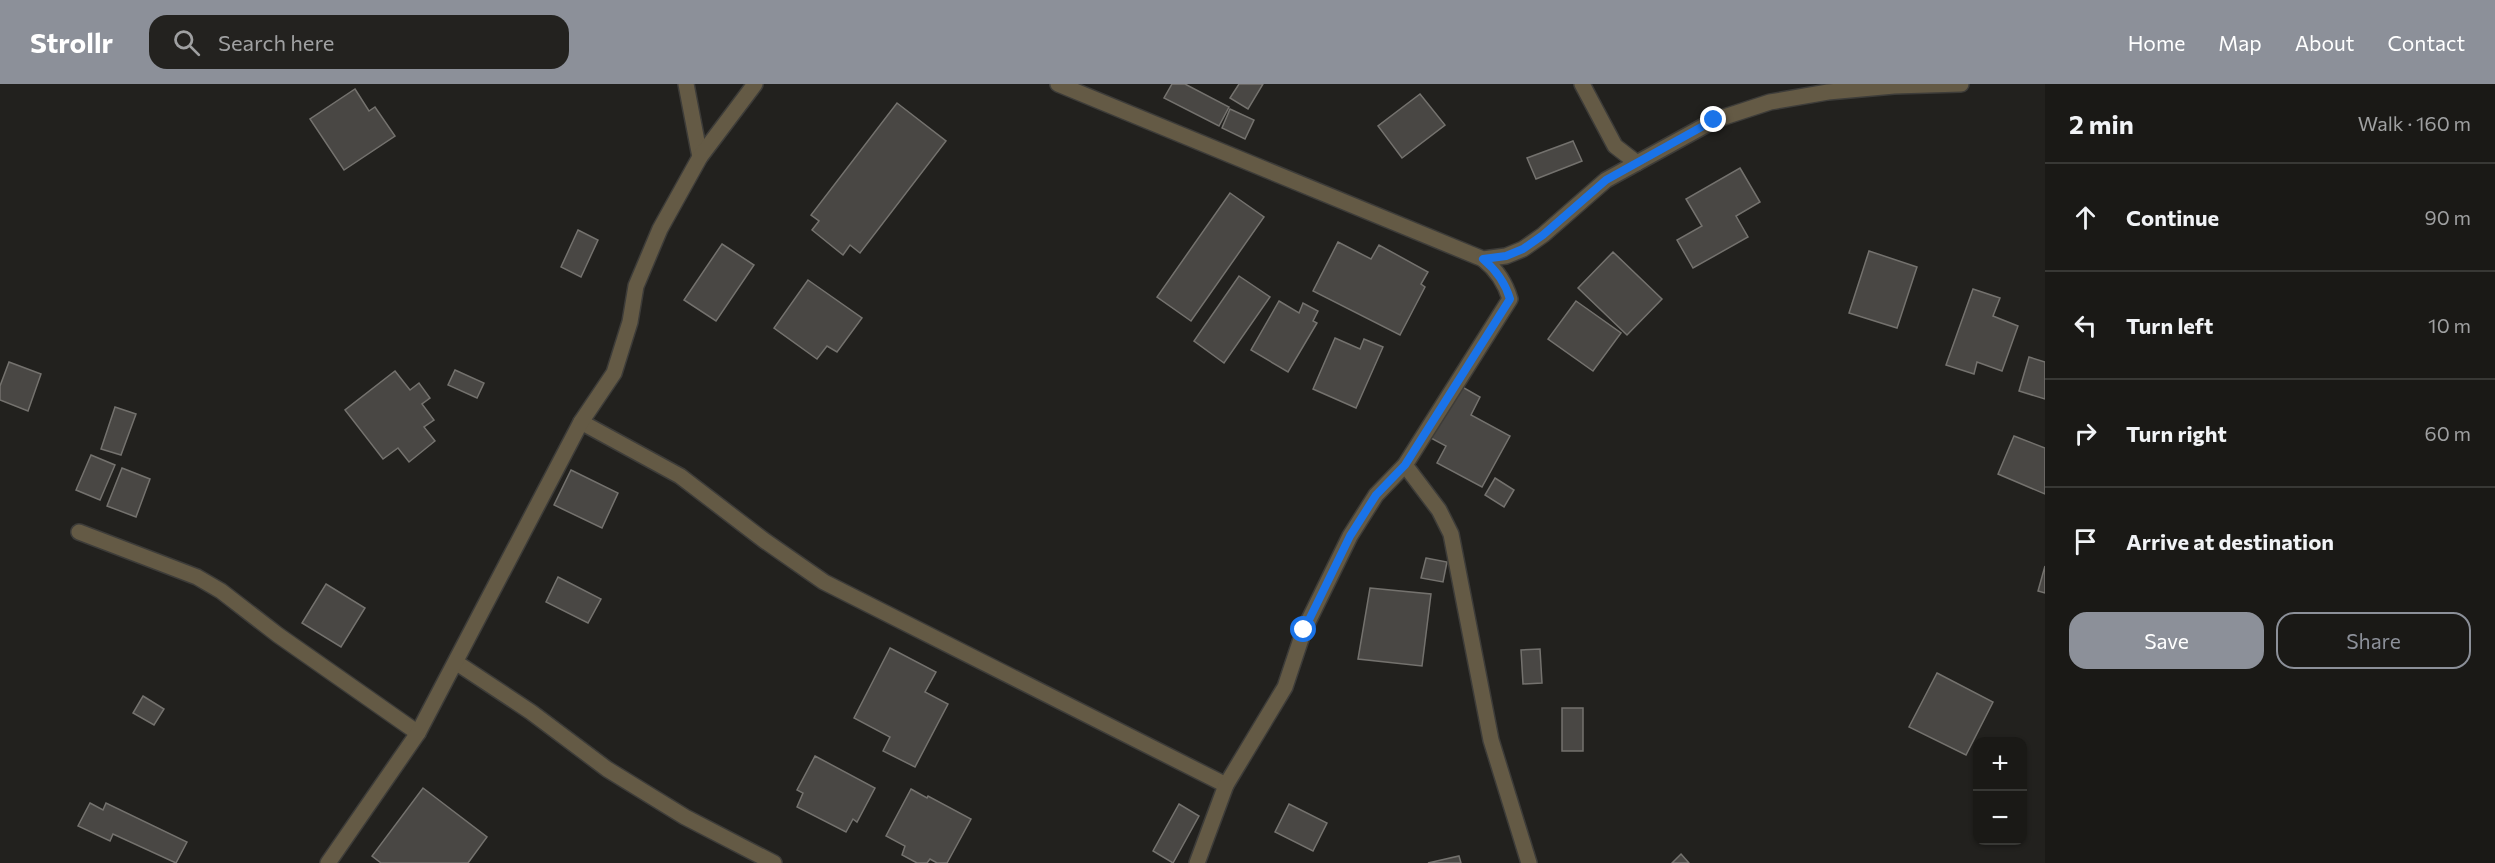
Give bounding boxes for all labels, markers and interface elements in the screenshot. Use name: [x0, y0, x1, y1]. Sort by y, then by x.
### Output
search box: [149, 15, 569, 69]
text: Strollr: [30, 25, 113, 59]
icon: search: [170, 26, 203, 59]
text: Search here: [218, 29, 334, 56]
text: Home: [2128, 30, 2185, 55]
text: Map: [2218, 30, 2262, 55]
text: About: [2295, 30, 2354, 55]
text: Contact: [2387, 30, 2465, 55]
route end: [1700, 106, 1726, 132]
text: 2 min: [2069, 108, 2134, 139]
text: Walk · 160 m: [2358, 111, 2471, 135]
icon: ahead: [2069, 201, 2102, 234]
text: Continue: [2126, 204, 2219, 231]
text: 90 m: [2425, 205, 2471, 229]
icon: left: [2069, 309, 2102, 342]
text: Turn left: [2126, 312, 2213, 339]
text: 10 m: [2428, 313, 2471, 337]
icon: right: [2069, 417, 2102, 450]
text: Turn right: [2126, 420, 2227, 447]
text: 60 m: [2425, 421, 2471, 445]
icon: arrive: [2069, 525, 2102, 558]
text: Arrive at destination: [2126, 528, 2334, 555]
button: Save: [2069, 612, 2264, 669]
button: Share: [2276, 612, 2471, 669]
route start: [1290, 616, 1316, 642]
map controls: [1973, 737, 2027, 845]
button: +: [1973, 737, 2027, 791]
button: −: [1973, 791, 2027, 845]

